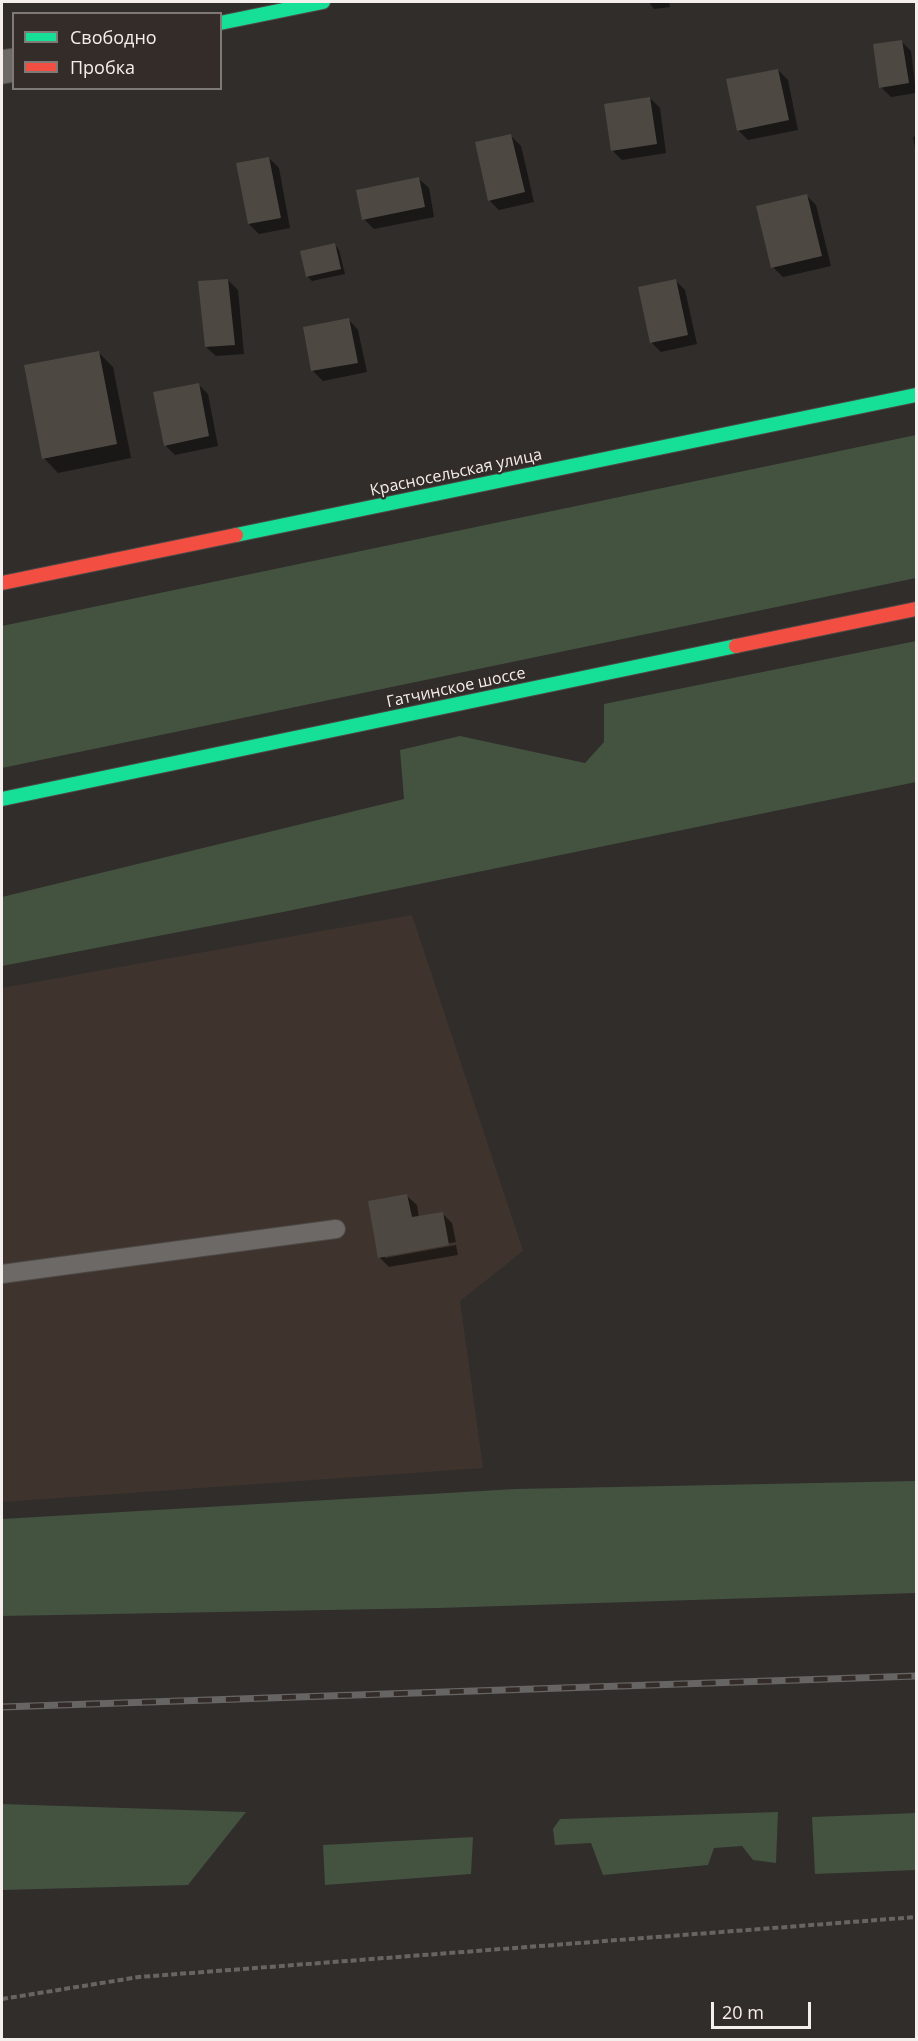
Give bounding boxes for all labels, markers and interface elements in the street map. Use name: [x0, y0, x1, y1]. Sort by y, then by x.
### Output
legend: [12, 12, 222, 90]
text: Свободно: [70, 25, 157, 49]
text: Пробка: [70, 55, 135, 79]
street label: Красносельская улица: [368, 445, 544, 501]
street label: Гатчинское шоссе: [385, 664, 527, 712]
scale bar: [714, 1990, 814, 2028]
text: 20 m: [722, 2000, 764, 2024]

